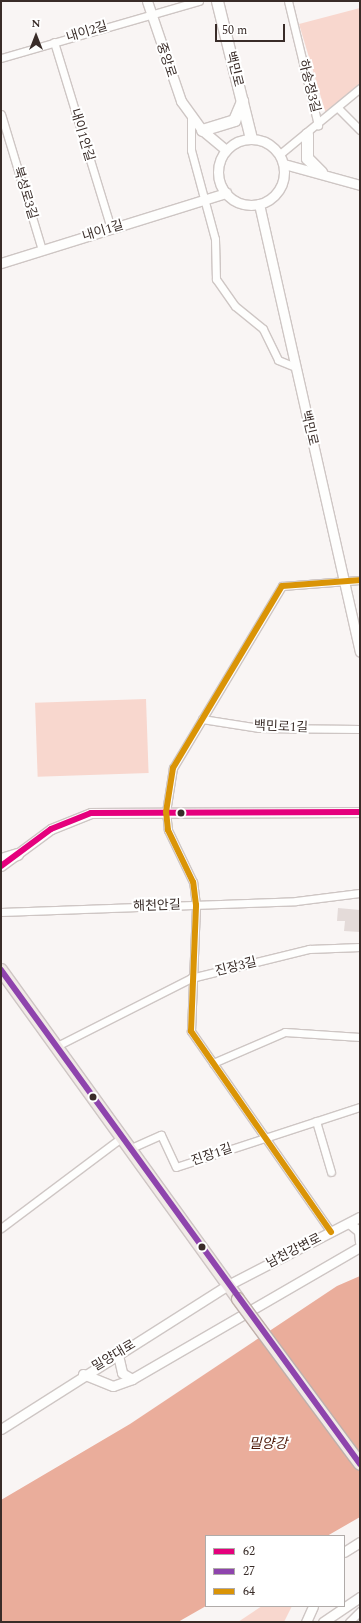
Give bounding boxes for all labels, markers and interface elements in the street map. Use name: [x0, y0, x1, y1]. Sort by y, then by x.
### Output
text: N: [32, 15, 40, 32]
north arrow: [16, 16, 56, 56]
scale bar: [217, 16, 287, 42]
street label: 내이2길: [64, 18, 110, 46]
text: 50 m: [222, 21, 247, 40]
street label: 중앙로: [153, 41, 179, 79]
street label: 백민로: [222, 50, 246, 88]
street label: 하송정3길: [295, 58, 323, 114]
street label: 내이1안길: [67, 107, 97, 163]
street label: 북성로3길: [10, 165, 40, 221]
street label: 내이1길: [80, 217, 126, 245]
street label: 백민로: [297, 409, 321, 447]
street label: 백민로1길: [254, 718, 308, 736]
unlabelled marker: [176, 808, 186, 818]
street label: 해천안길: [133, 897, 181, 915]
street label: 진장3길: [214, 954, 258, 980]
unlabelled marker: [88, 1092, 98, 1102]
street label: 진장1길: [189, 1141, 235, 1169]
street label: 남천강변로: [264, 1230, 324, 1272]
unlabelled marker: [197, 1242, 207, 1252]
street label: 밀양대로: [89, 1337, 139, 1375]
water label: 밀양강: [249, 1436, 287, 1452]
legend: [205, 1535, 345, 1607]
text: 62: [243, 1542, 255, 1561]
text: 27: [243, 1562, 255, 1581]
text: 64: [243, 1582, 255, 1601]

